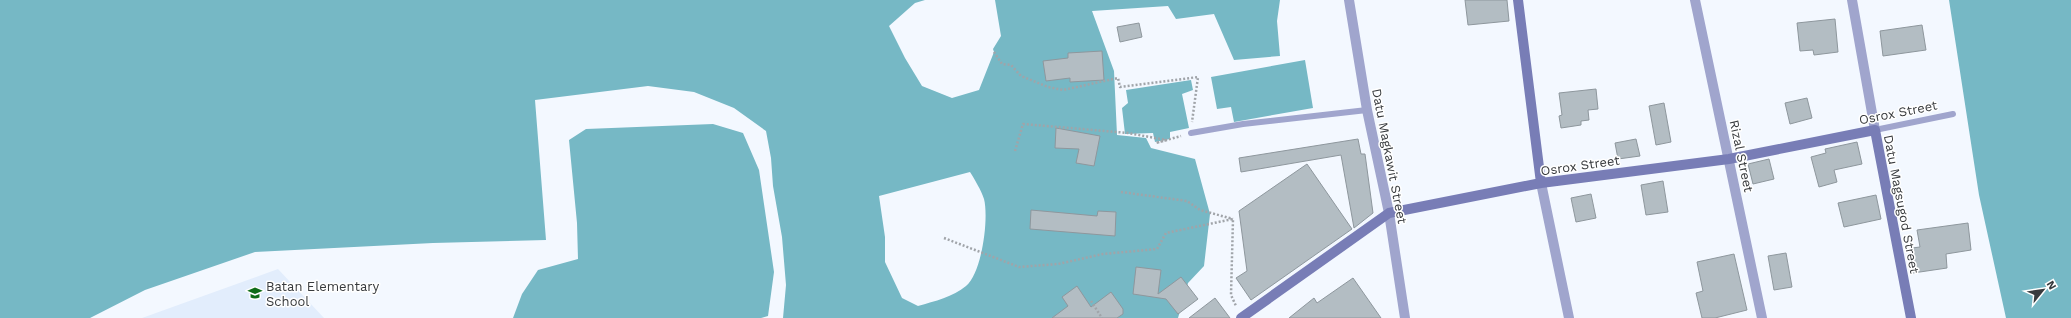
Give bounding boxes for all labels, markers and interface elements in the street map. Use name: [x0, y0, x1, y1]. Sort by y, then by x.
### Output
street label: Datu Magkawit Street: [1369, 87, 1410, 226]
street label: Osrox Street: [1858, 97, 1939, 127]
street label: Rizal Street: [1727, 119, 1757, 194]
street label: Datu Magsugod Street: [1881, 133, 1922, 275]
street label: Osrox Street: [1540, 152, 1621, 178]
north arrow: [2023, 270, 2063, 310]
text: N: [2044, 278, 2059, 292]
place label: Batan Elementary School: [266, 279, 380, 309]
school or university icon: Batan Elementary School: [247, 285, 263, 301]

